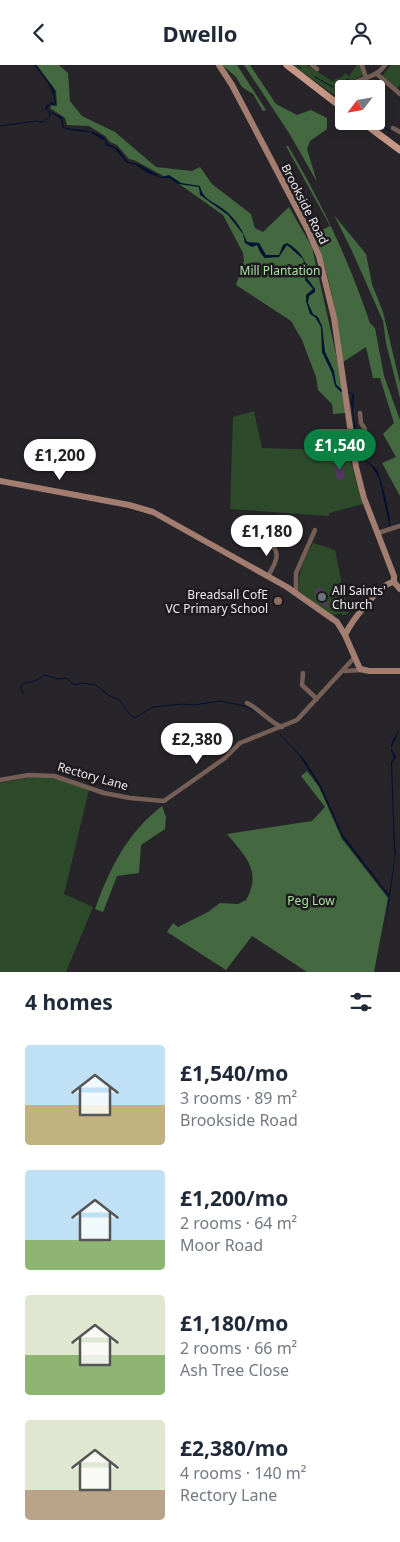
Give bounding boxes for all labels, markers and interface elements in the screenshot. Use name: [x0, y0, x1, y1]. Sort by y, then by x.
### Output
text: Dwello: [163, 18, 237, 48]
icon: back: [25, 19, 53, 47]
icon: person: [347, 19, 375, 47]
north arrow: [335, 80, 385, 130]
map controls: [335, 80, 385, 130]
street label: Brookside Road: [277, 161, 333, 247]
park label: Mill Plantation: [240, 262, 320, 279]
pin: £1,540: [299, 429, 381, 471]
text: £1,540: [315, 434, 365, 456]
pin: £1,200: [19, 439, 101, 481]
text: £1,200: [35, 444, 85, 466]
pin: £1,180: [226, 515, 308, 557]
text: £1,180: [242, 520, 292, 542]
place label: All Saints' Church: [332, 582, 386, 613]
place label: Breadsall CofE VC Primary School: [165, 586, 268, 617]
marker: All Saints' Church: [316, 591, 328, 603]
marker: Breadsall CofE VC Primary School: [272, 595, 284, 607]
pin: £2,380: [156, 723, 238, 765]
text: £2,380: [172, 728, 222, 750]
street label: Rectory Lane: [56, 758, 131, 794]
park label: Peg Low: [287, 892, 335, 909]
text: 4 homes: [25, 988, 113, 1016]
icon: filters: [347, 988, 375, 1016]
text: £1,540/mo: [180, 1059, 288, 1087]
icon: home: [65, 1065, 125, 1125]
text: 3 rooms · 89 m²: [180, 1087, 297, 1109]
text: Brookside Road: [180, 1109, 298, 1131]
text: £1,200/mo: [180, 1184, 288, 1212]
icon: home: [65, 1190, 125, 1250]
text: 2 rooms · 64 m²: [180, 1212, 297, 1234]
text: Moor Road: [180, 1234, 263, 1256]
text: £1,180/mo: [180, 1309, 288, 1337]
icon: home: [65, 1315, 125, 1375]
text: 2 rooms · 66 m²: [180, 1337, 297, 1359]
text: Ash Tree Close: [180, 1359, 289, 1381]
text: £2,380/mo: [180, 1434, 288, 1462]
icon: home: [65, 1440, 125, 1500]
text: 4 rooms · 140 m²: [180, 1462, 306, 1484]
text: Rectory Lane: [180, 1484, 277, 1506]

